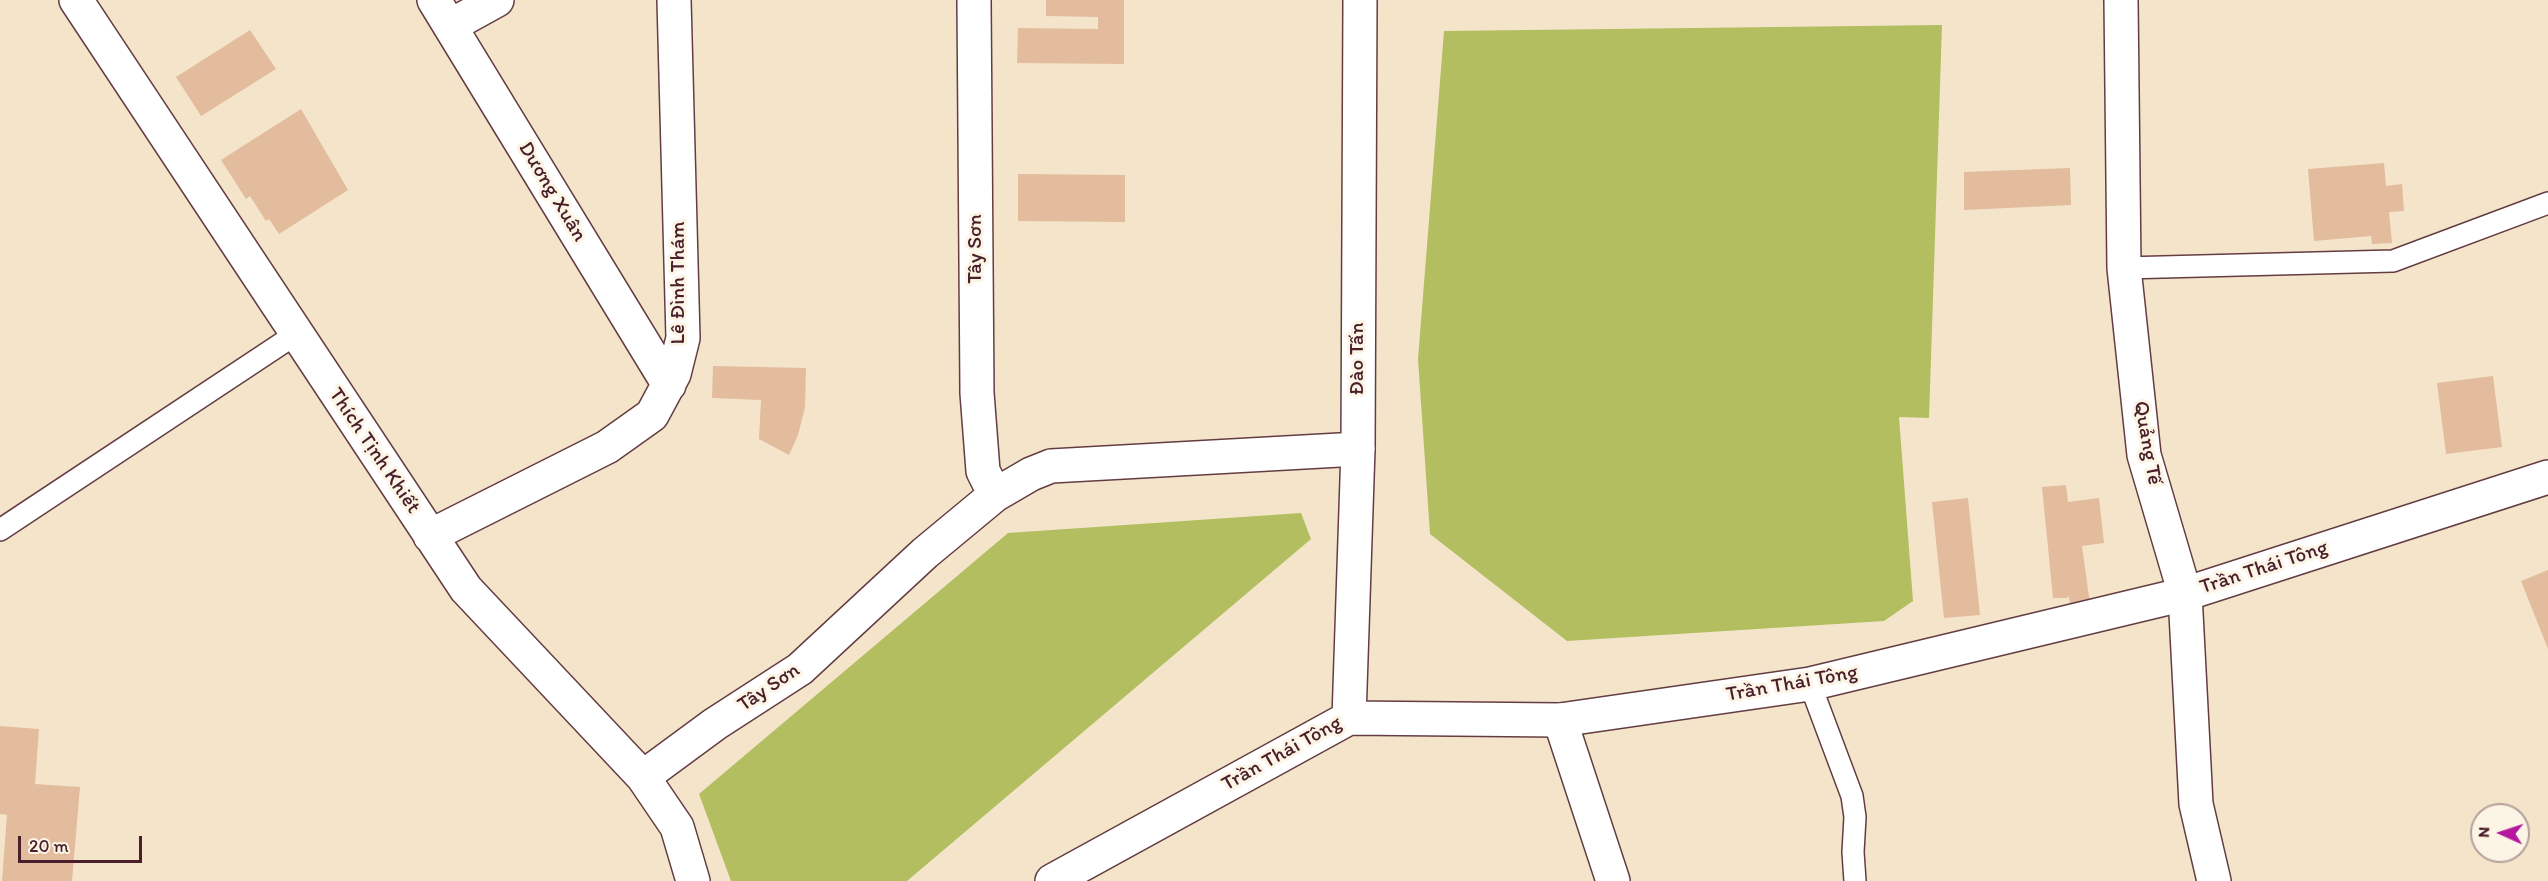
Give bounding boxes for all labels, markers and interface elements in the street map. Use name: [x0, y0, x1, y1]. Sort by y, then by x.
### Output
street label: Dương Xuân: [512, 137, 592, 247]
street label: Tây Sơn: [963, 214, 989, 284]
street label: Lê Đình Thám: [666, 221, 692, 345]
street label: Đào Tấn: [1345, 322, 1371, 396]
street label: Thích Tịnh Khiết: [323, 383, 425, 519]
street label: Quảng Tế: [2127, 399, 2167, 487]
street label: Trần Thái Tông: [2197, 535, 2331, 601]
street label: Tây Sơn: [733, 658, 805, 718]
street label: Trần Thái Tông: [1724, 660, 1860, 708]
street label: Trần Thái Tông: [1218, 711, 1346, 797]
north arrow: [2470, 803, 2530, 863]
scale bar: [21, 824, 146, 862]
text: N: [2474, 826, 2493, 838]
text: 20 m: [29, 835, 69, 857]

